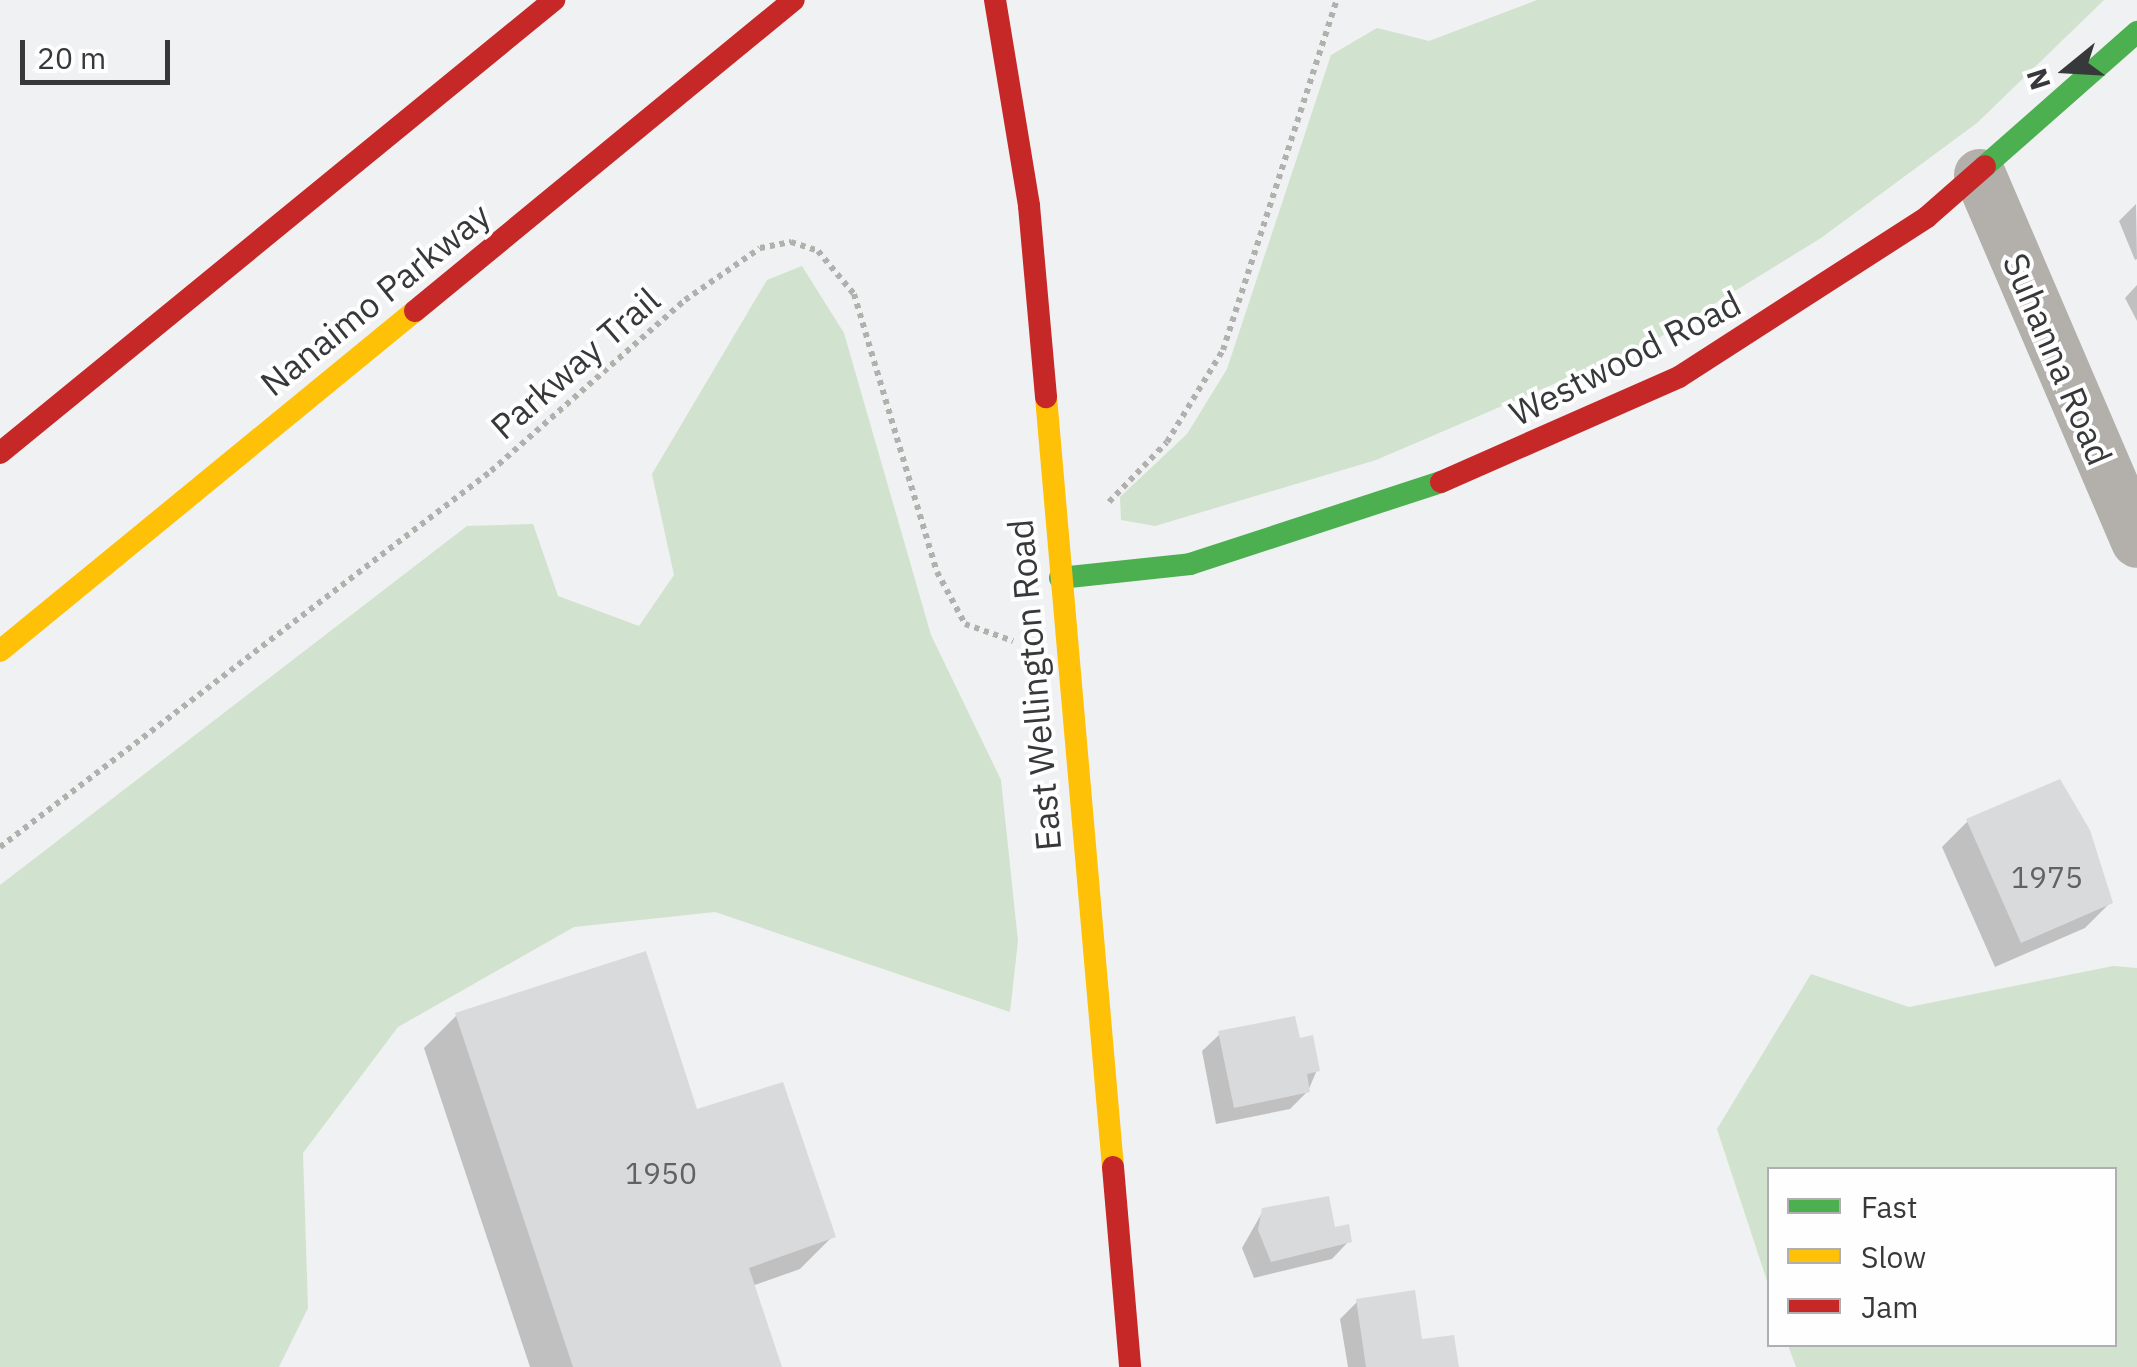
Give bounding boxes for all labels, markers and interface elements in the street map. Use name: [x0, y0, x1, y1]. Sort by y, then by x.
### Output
scale bar: [25, 20, 175, 82]
north arrow: [2017, 20, 2117, 120]
text: 20 m: [37, 38, 106, 77]
text: N: [2017, 64, 2059, 95]
street label: Nanaimo Parkway: [252, 194, 498, 404]
street label: Suhanna Road: [1995, 247, 2121, 471]
street label: Parkway Trail: [482, 278, 668, 448]
street label: Westwood Road: [1502, 282, 1748, 434]
street label: East Wellington Road: [999, 517, 1069, 853]
house number: 1975: [2011, 859, 2083, 895]
house number: 1950: [625, 1155, 697, 1191]
legend: [1767, 1167, 2117, 1347]
text: Fast: [1861, 1187, 1918, 1226]
text: Slow: [1861, 1237, 1926, 1276]
text: Jam: [1861, 1287, 1919, 1326]

